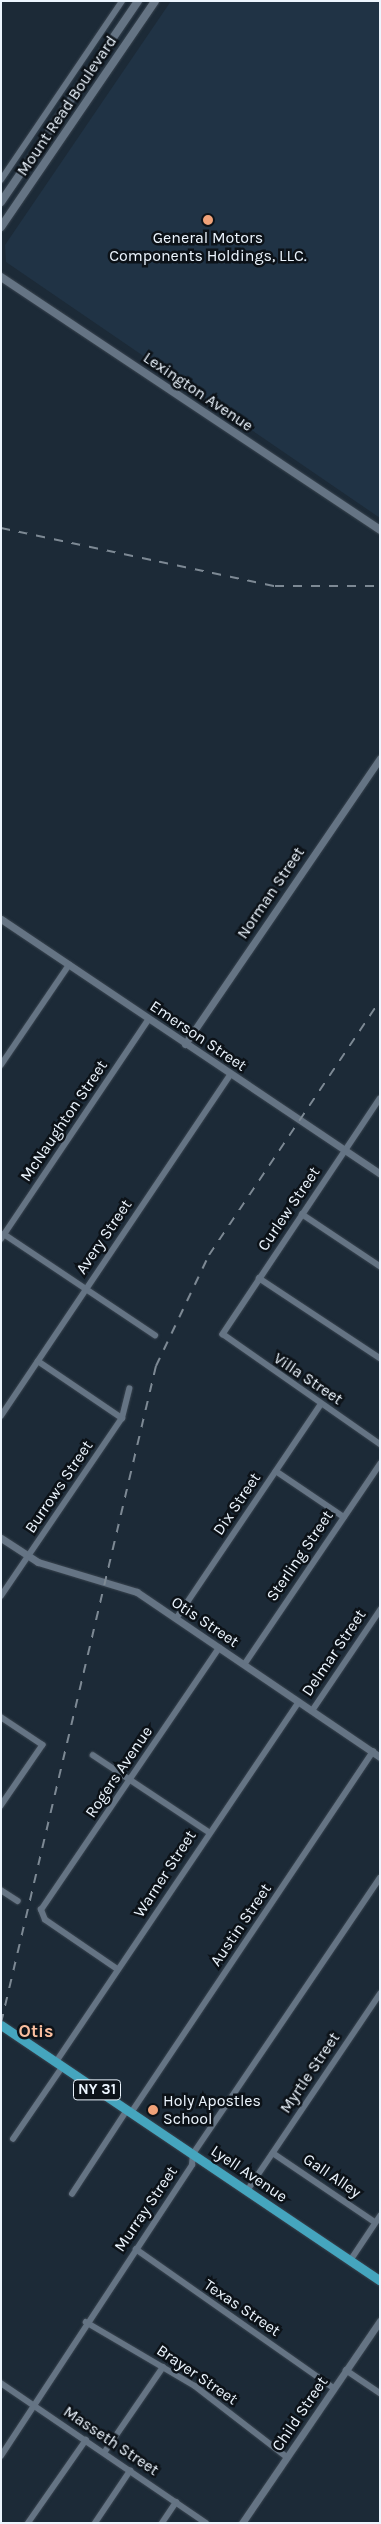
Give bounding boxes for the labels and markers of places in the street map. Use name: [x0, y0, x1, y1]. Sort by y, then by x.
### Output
marker: General Motors Components Holdings, LLC.: [202, 214, 214, 226]
place label: General Motors Components Holdings, LLC.: [109, 228, 307, 266]
place label: Holy Apostles School: [163, 2091, 261, 2129]
marker: Holy Apostles School: [147, 2104, 159, 2116]

